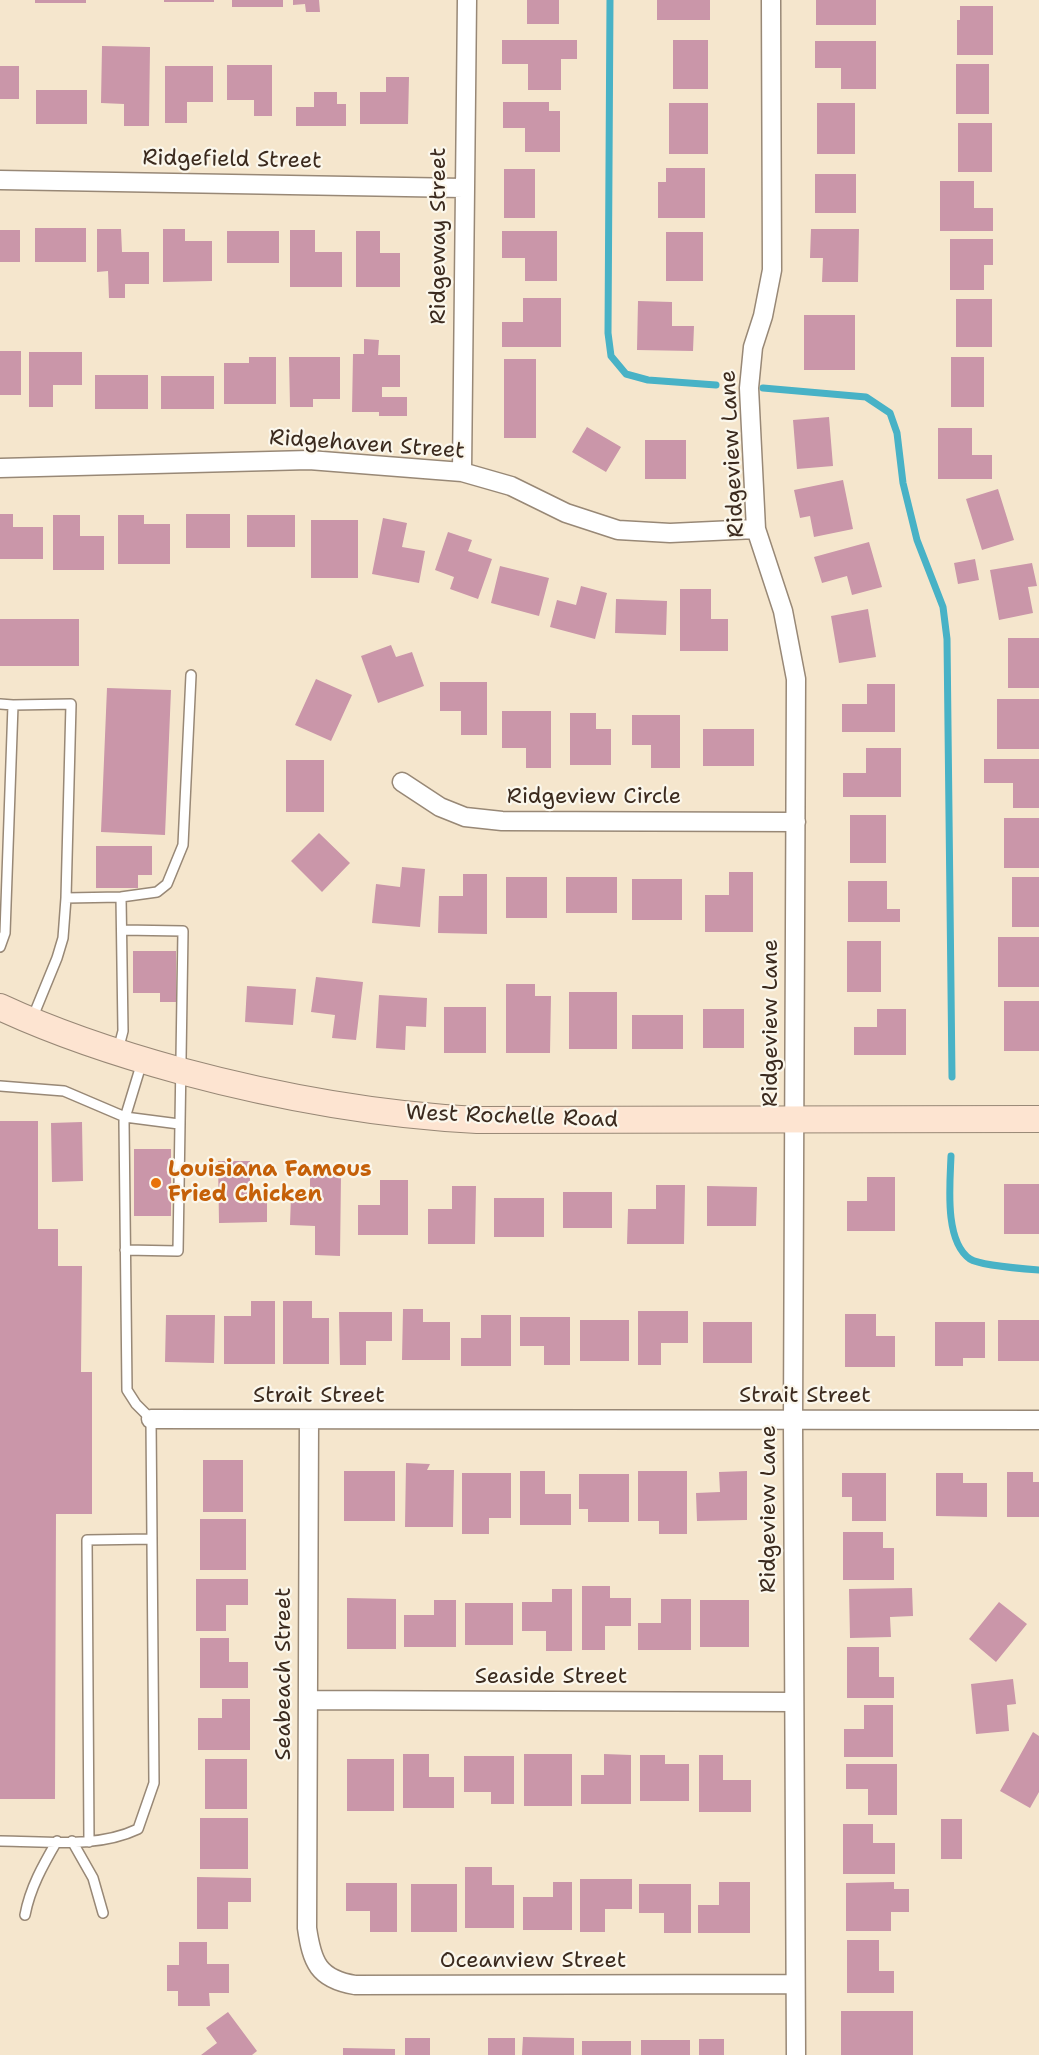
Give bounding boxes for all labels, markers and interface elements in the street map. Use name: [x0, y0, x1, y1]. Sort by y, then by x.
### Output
street label: Ridgefield Street: [142, 145, 322, 175]
street label: Ridgeway Street: [426, 147, 452, 325]
street label: Ridgeview Lane: [715, 370, 751, 538]
street label: Ridgehaven Street: [268, 425, 466, 465]
street label: Ridgeview Circle: [507, 784, 681, 810]
street label: Ridgeview Lane: [758, 939, 784, 1107]
street label: West Rochelle Road: [405, 1100, 619, 1134]
place label: Louisiana Famous Fried Chicken: [168, 1157, 372, 1208]
marker: Louisiana Famous Fried Chicken: [149, 1176, 163, 1190]
street label: Strait Street: [253, 1383, 385, 1409]
street label: Strait Street: [739, 1383, 871, 1409]
street label: Ridgeview Lane: [756, 1425, 782, 1593]
street label: Seabeach Street: [271, 1587, 297, 1761]
street label: Seaside Street: [475, 1664, 627, 1690]
street label: Oceanview Street: [440, 1948, 626, 1974]

